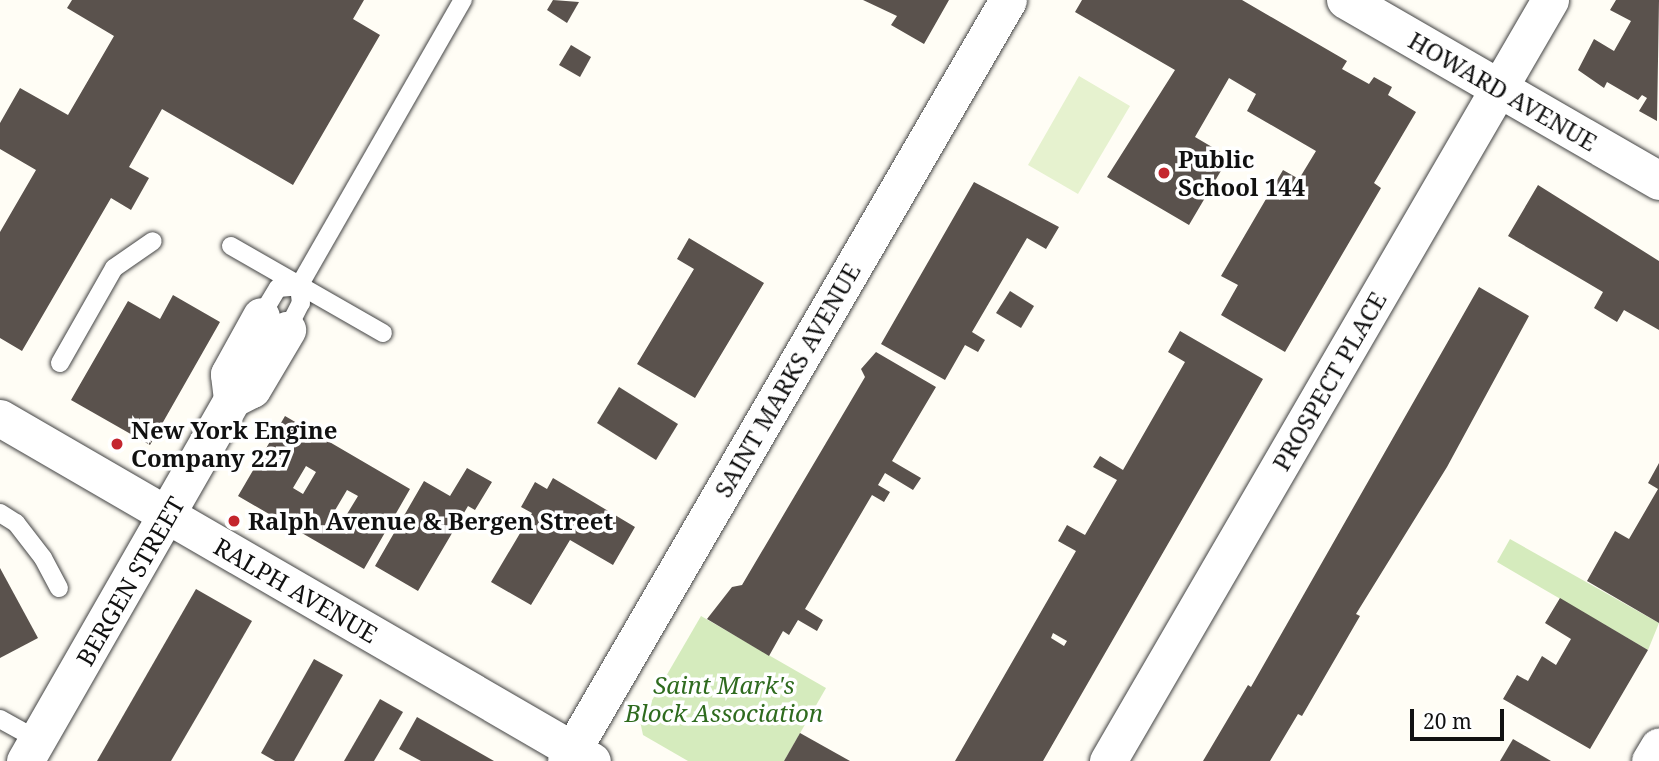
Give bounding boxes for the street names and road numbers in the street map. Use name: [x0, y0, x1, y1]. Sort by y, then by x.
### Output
street label: HOWARD AVENUE: [1404, 25, 1602, 157]
street label: SAINT MARKS AVENUE: [708, 258, 866, 502]
street label: PROSPECT PLACE: [1266, 287, 1392, 475]
street label: BERGEN STREET: [70, 491, 190, 671]
street label: RALPH AVENUE: [209, 532, 383, 648]

